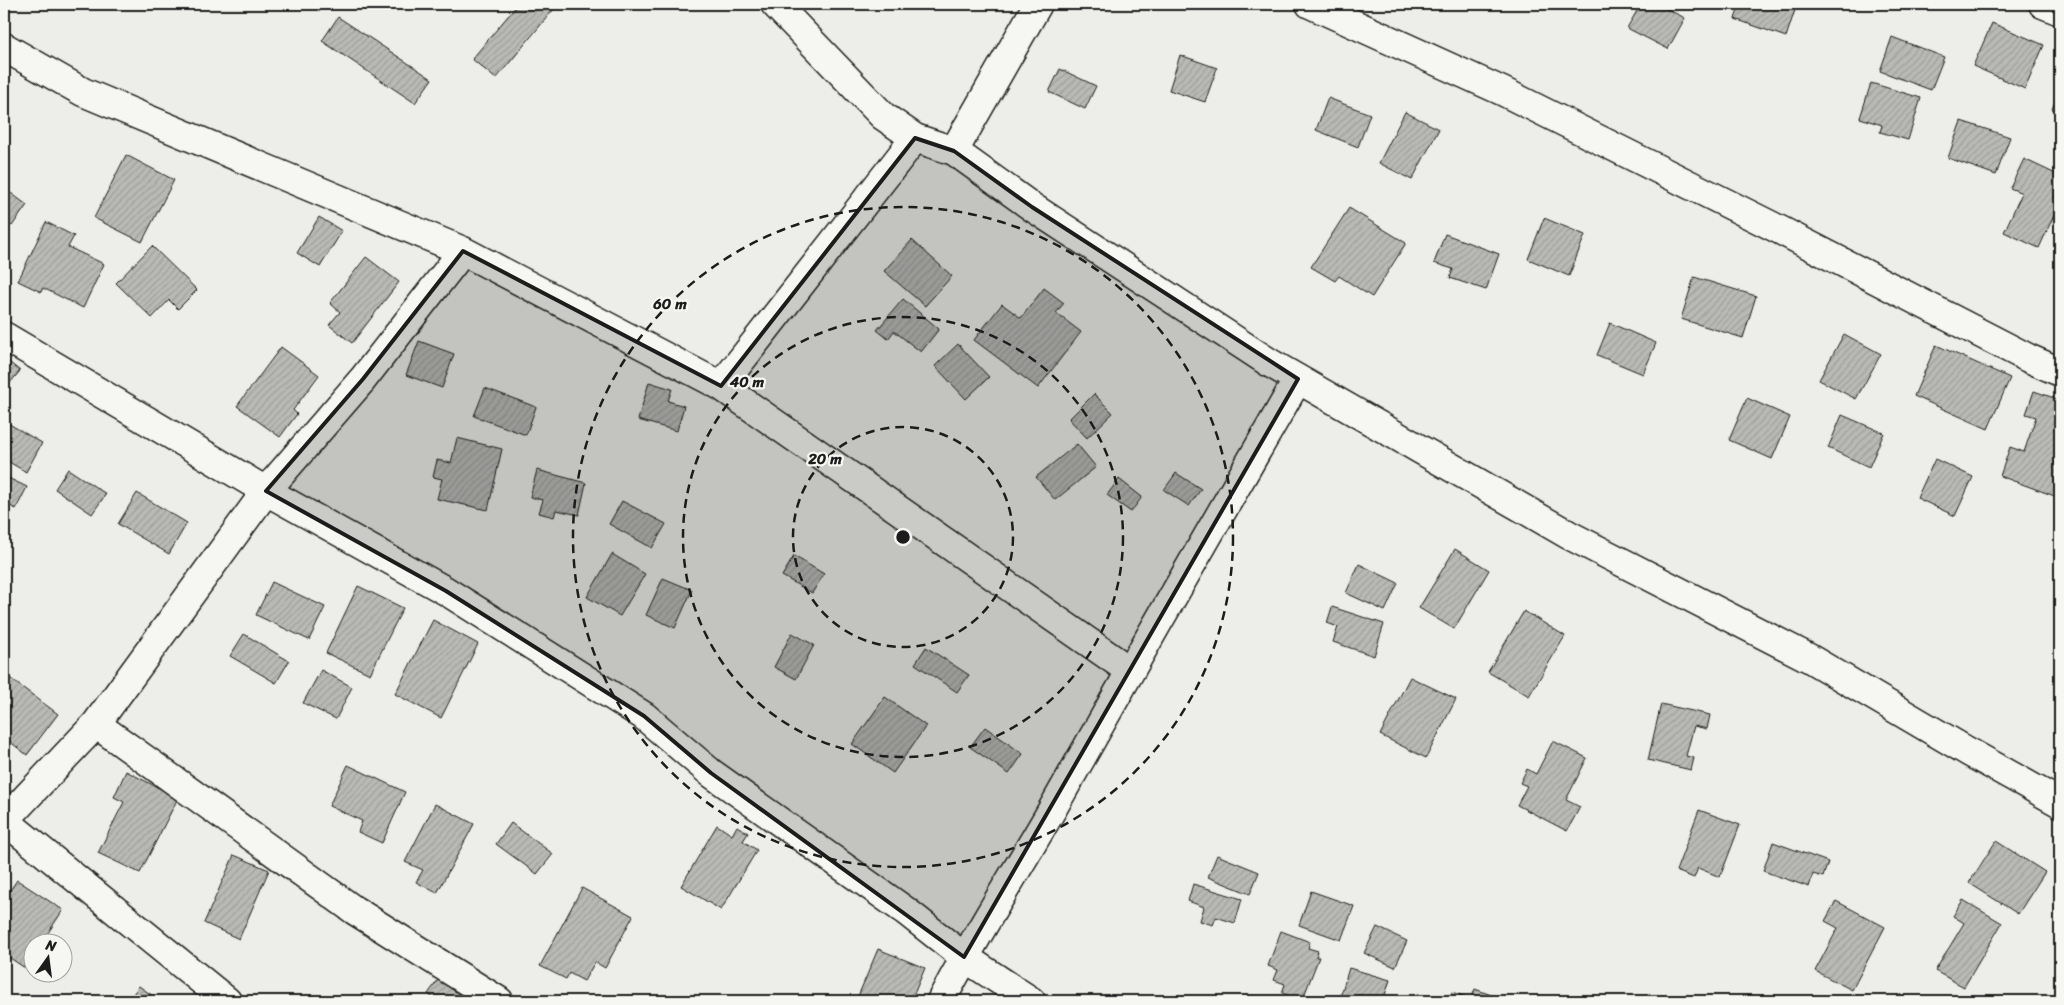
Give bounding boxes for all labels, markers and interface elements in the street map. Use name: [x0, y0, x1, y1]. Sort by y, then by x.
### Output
text: 60 m: [652, 291, 687, 317]
text: 40 m: [729, 369, 765, 395]
text: 20 m: [807, 446, 842, 472]
centre of rings: [894, 528, 912, 546]
north arrow: [22, 932, 72, 982]
text: N: [42, 932, 59, 959]

